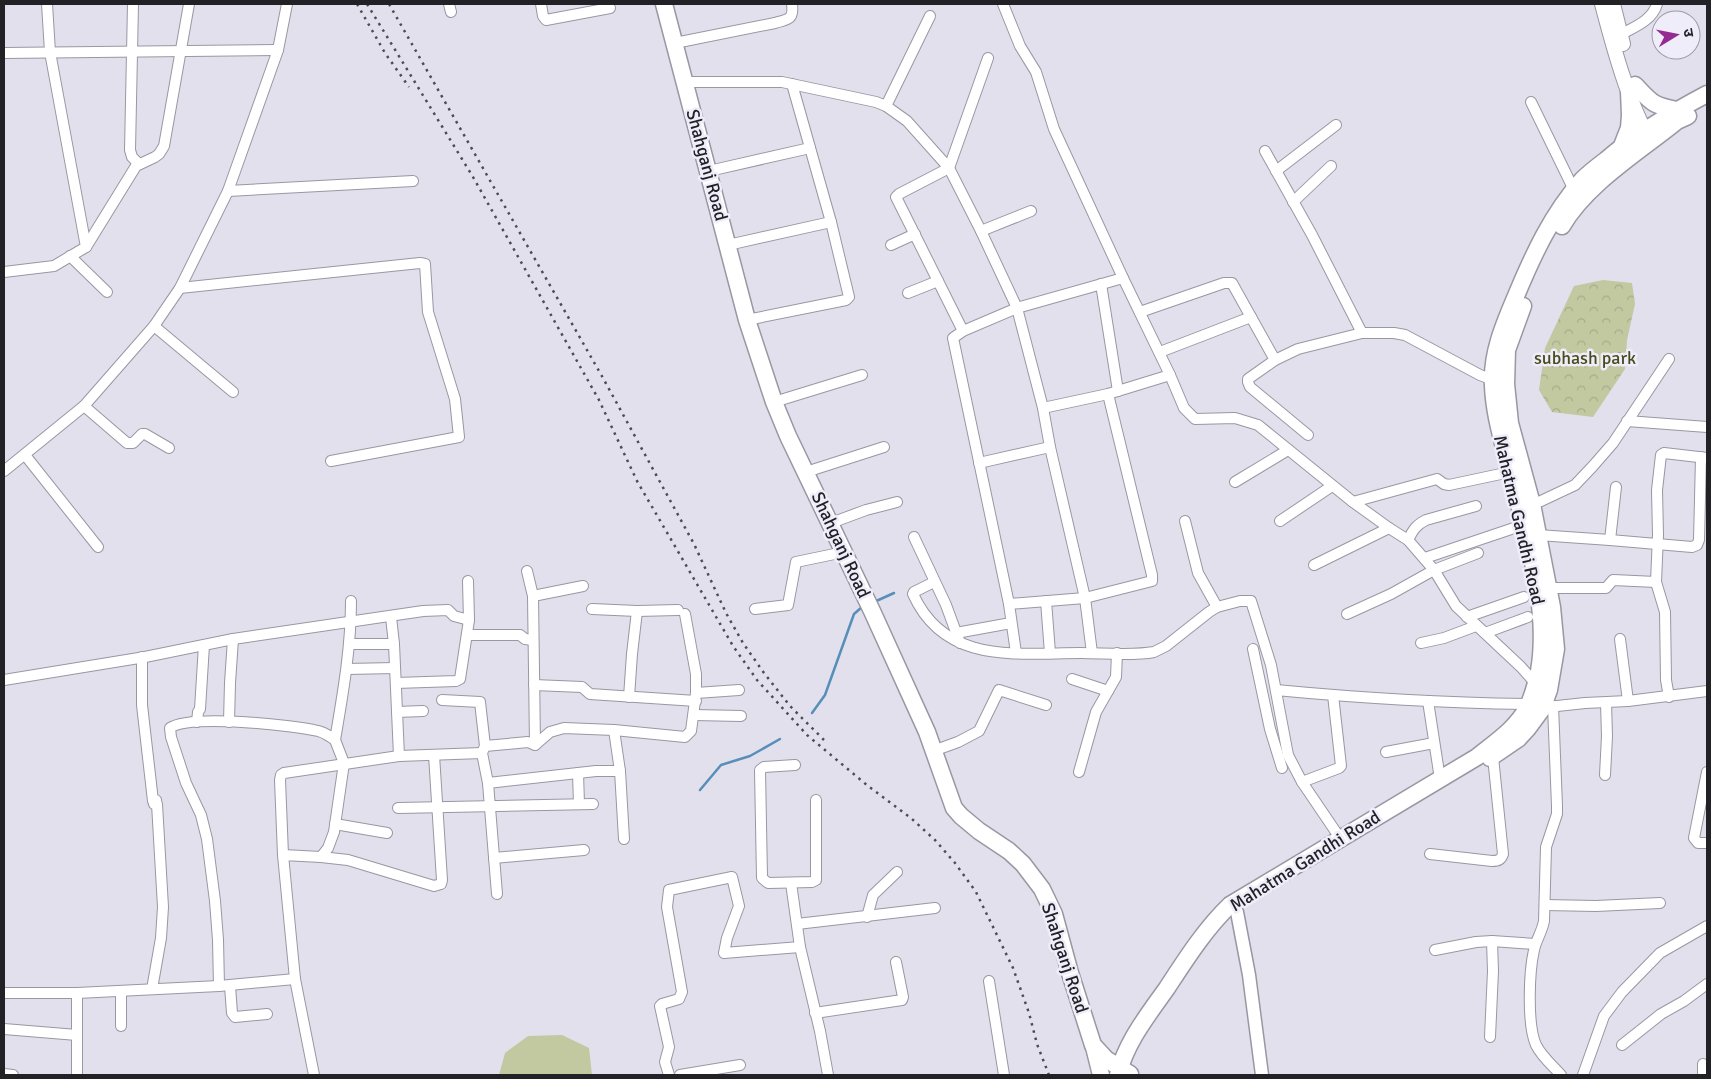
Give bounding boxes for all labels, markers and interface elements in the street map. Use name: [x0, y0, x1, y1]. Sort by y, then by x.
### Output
north arrow: [1651, 10, 1701, 60]
text: उ: [1679, 27, 1698, 39]
street label: Shahganj Road: [682, 107, 732, 223]
park label: subhash park: [1534, 347, 1636, 369]
street label: Mahatma Gandhi Road: [1489, 433, 1549, 607]
street label: Shahganj Road: [807, 488, 875, 602]
street label: Mahatma Gandhi Road: [1226, 806, 1384, 916]
street label: Shahganj Road: [1037, 900, 1093, 1016]

